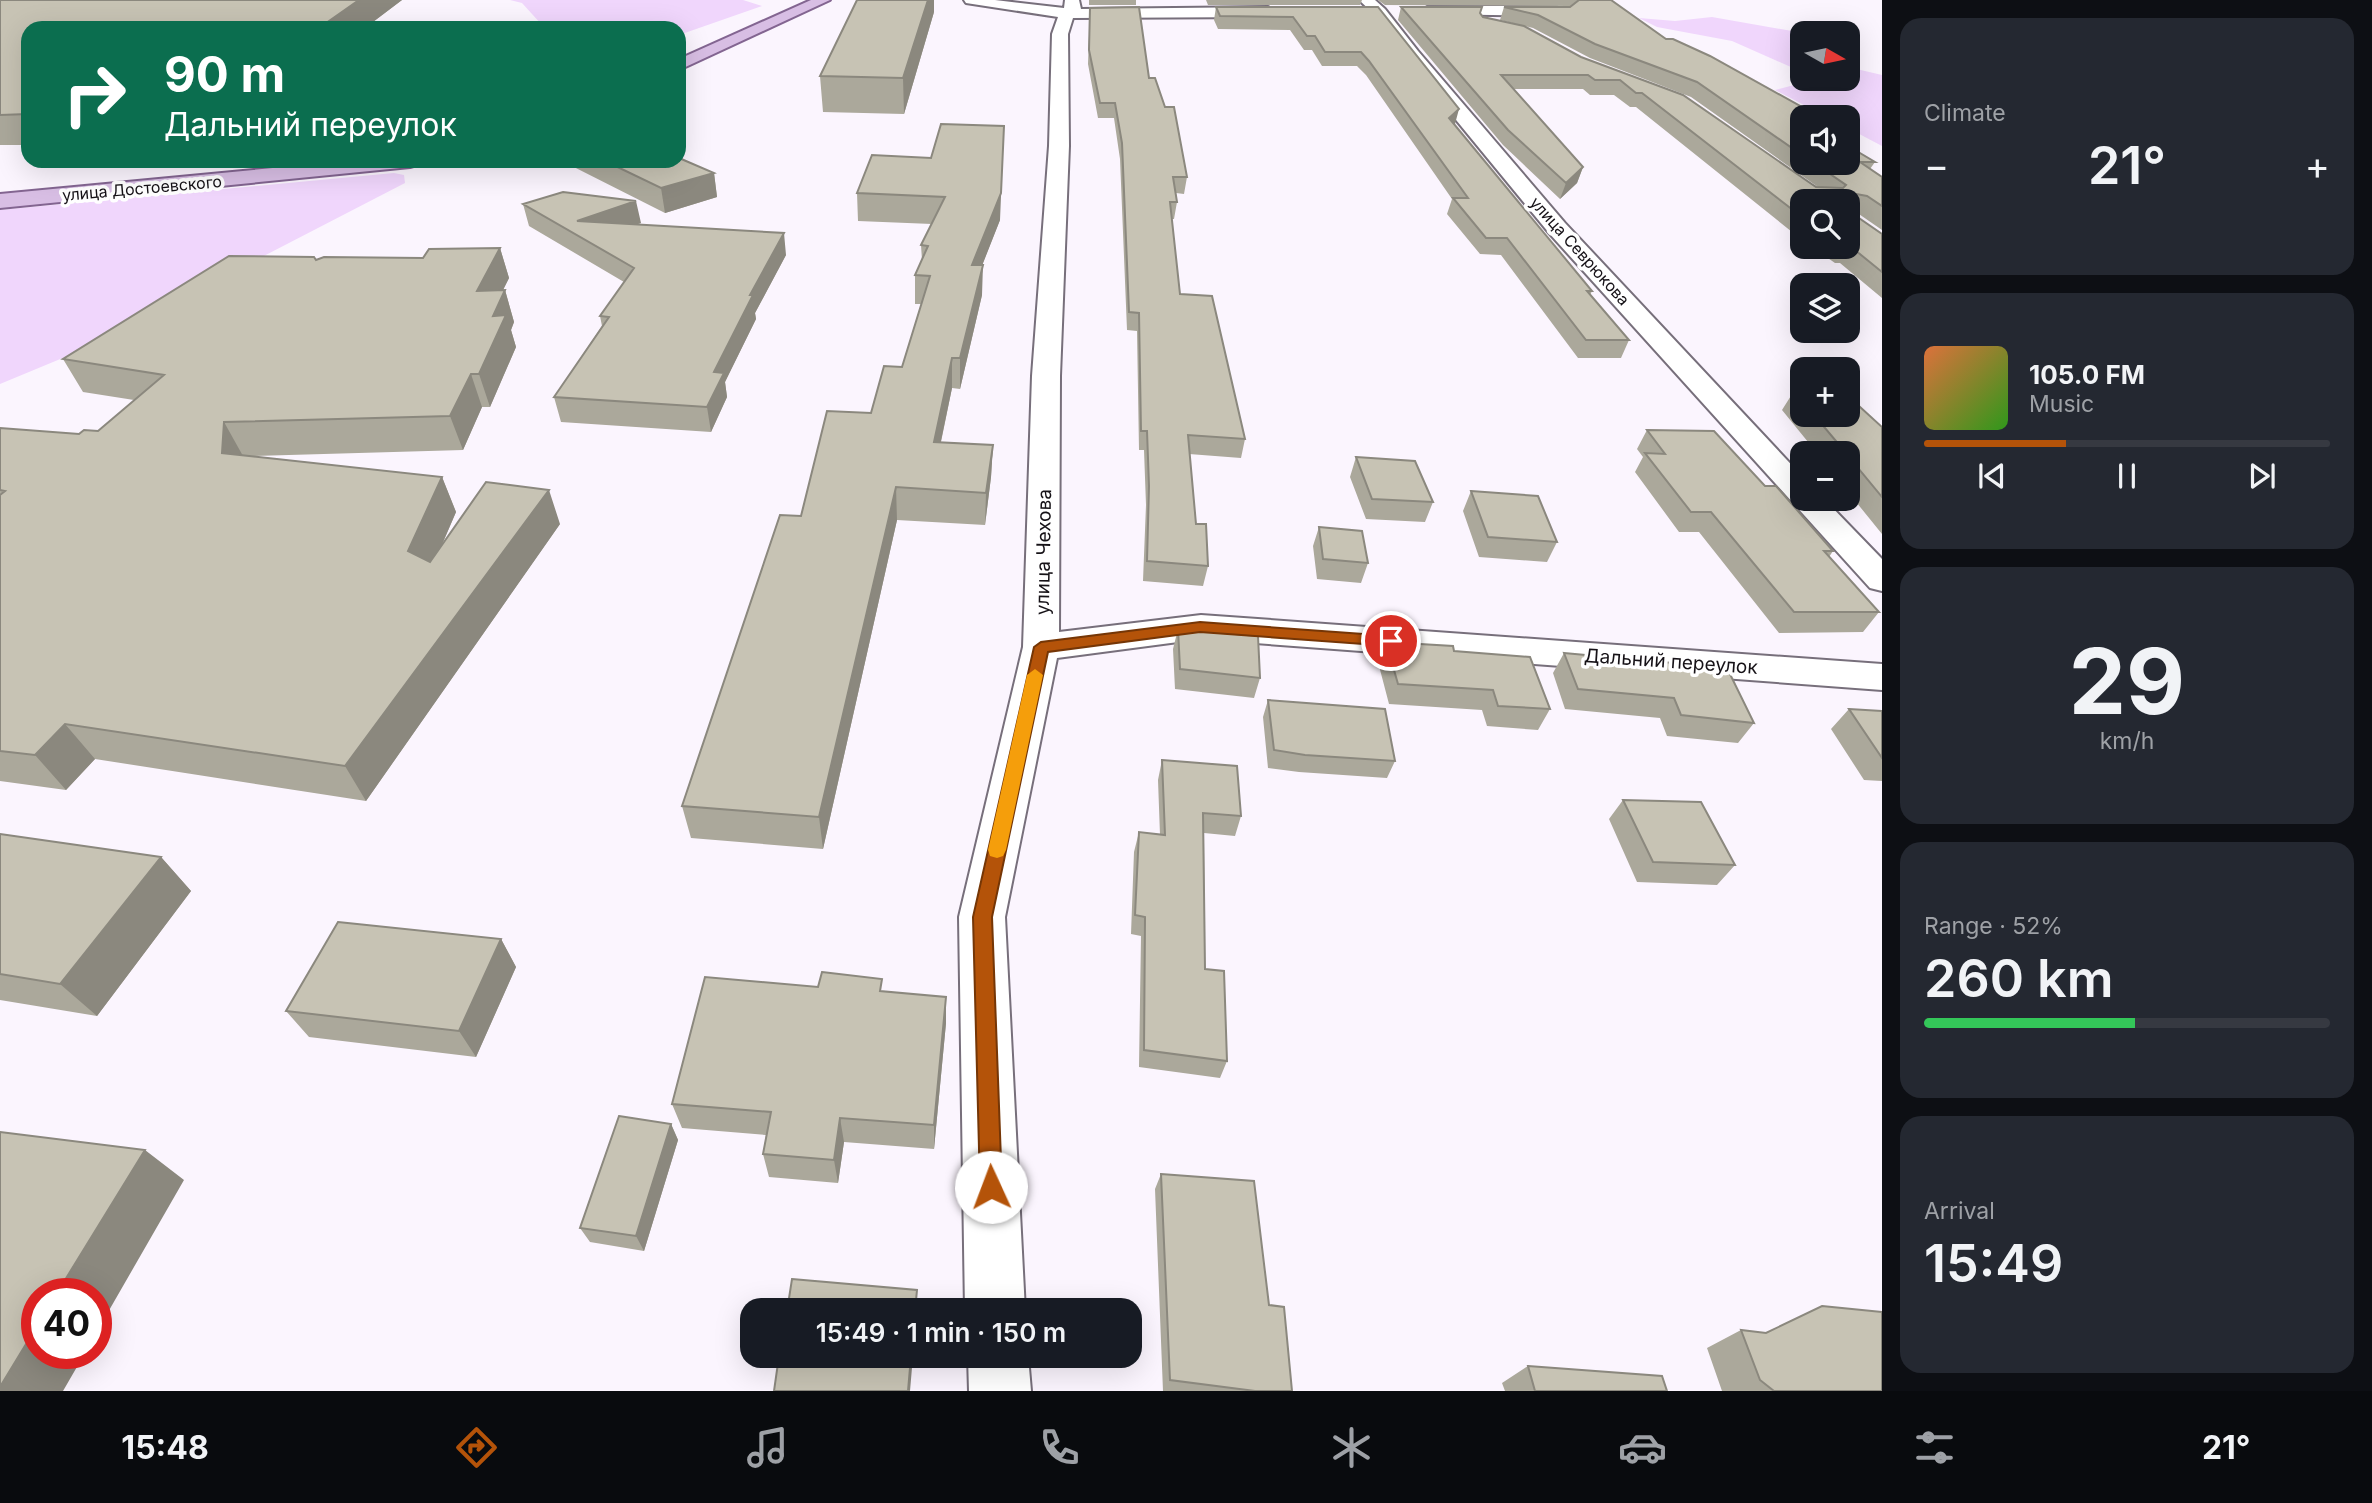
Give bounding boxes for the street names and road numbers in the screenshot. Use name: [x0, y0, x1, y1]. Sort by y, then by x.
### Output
street label: улица Достоевского: [61, 171, 223, 205]
street label: улица Севрюкова: [1526, 193, 1634, 309]
street label: улица Чехова: [1031, 489, 1056, 615]
street label: Дальний переулок: [1583, 644, 1759, 679]

